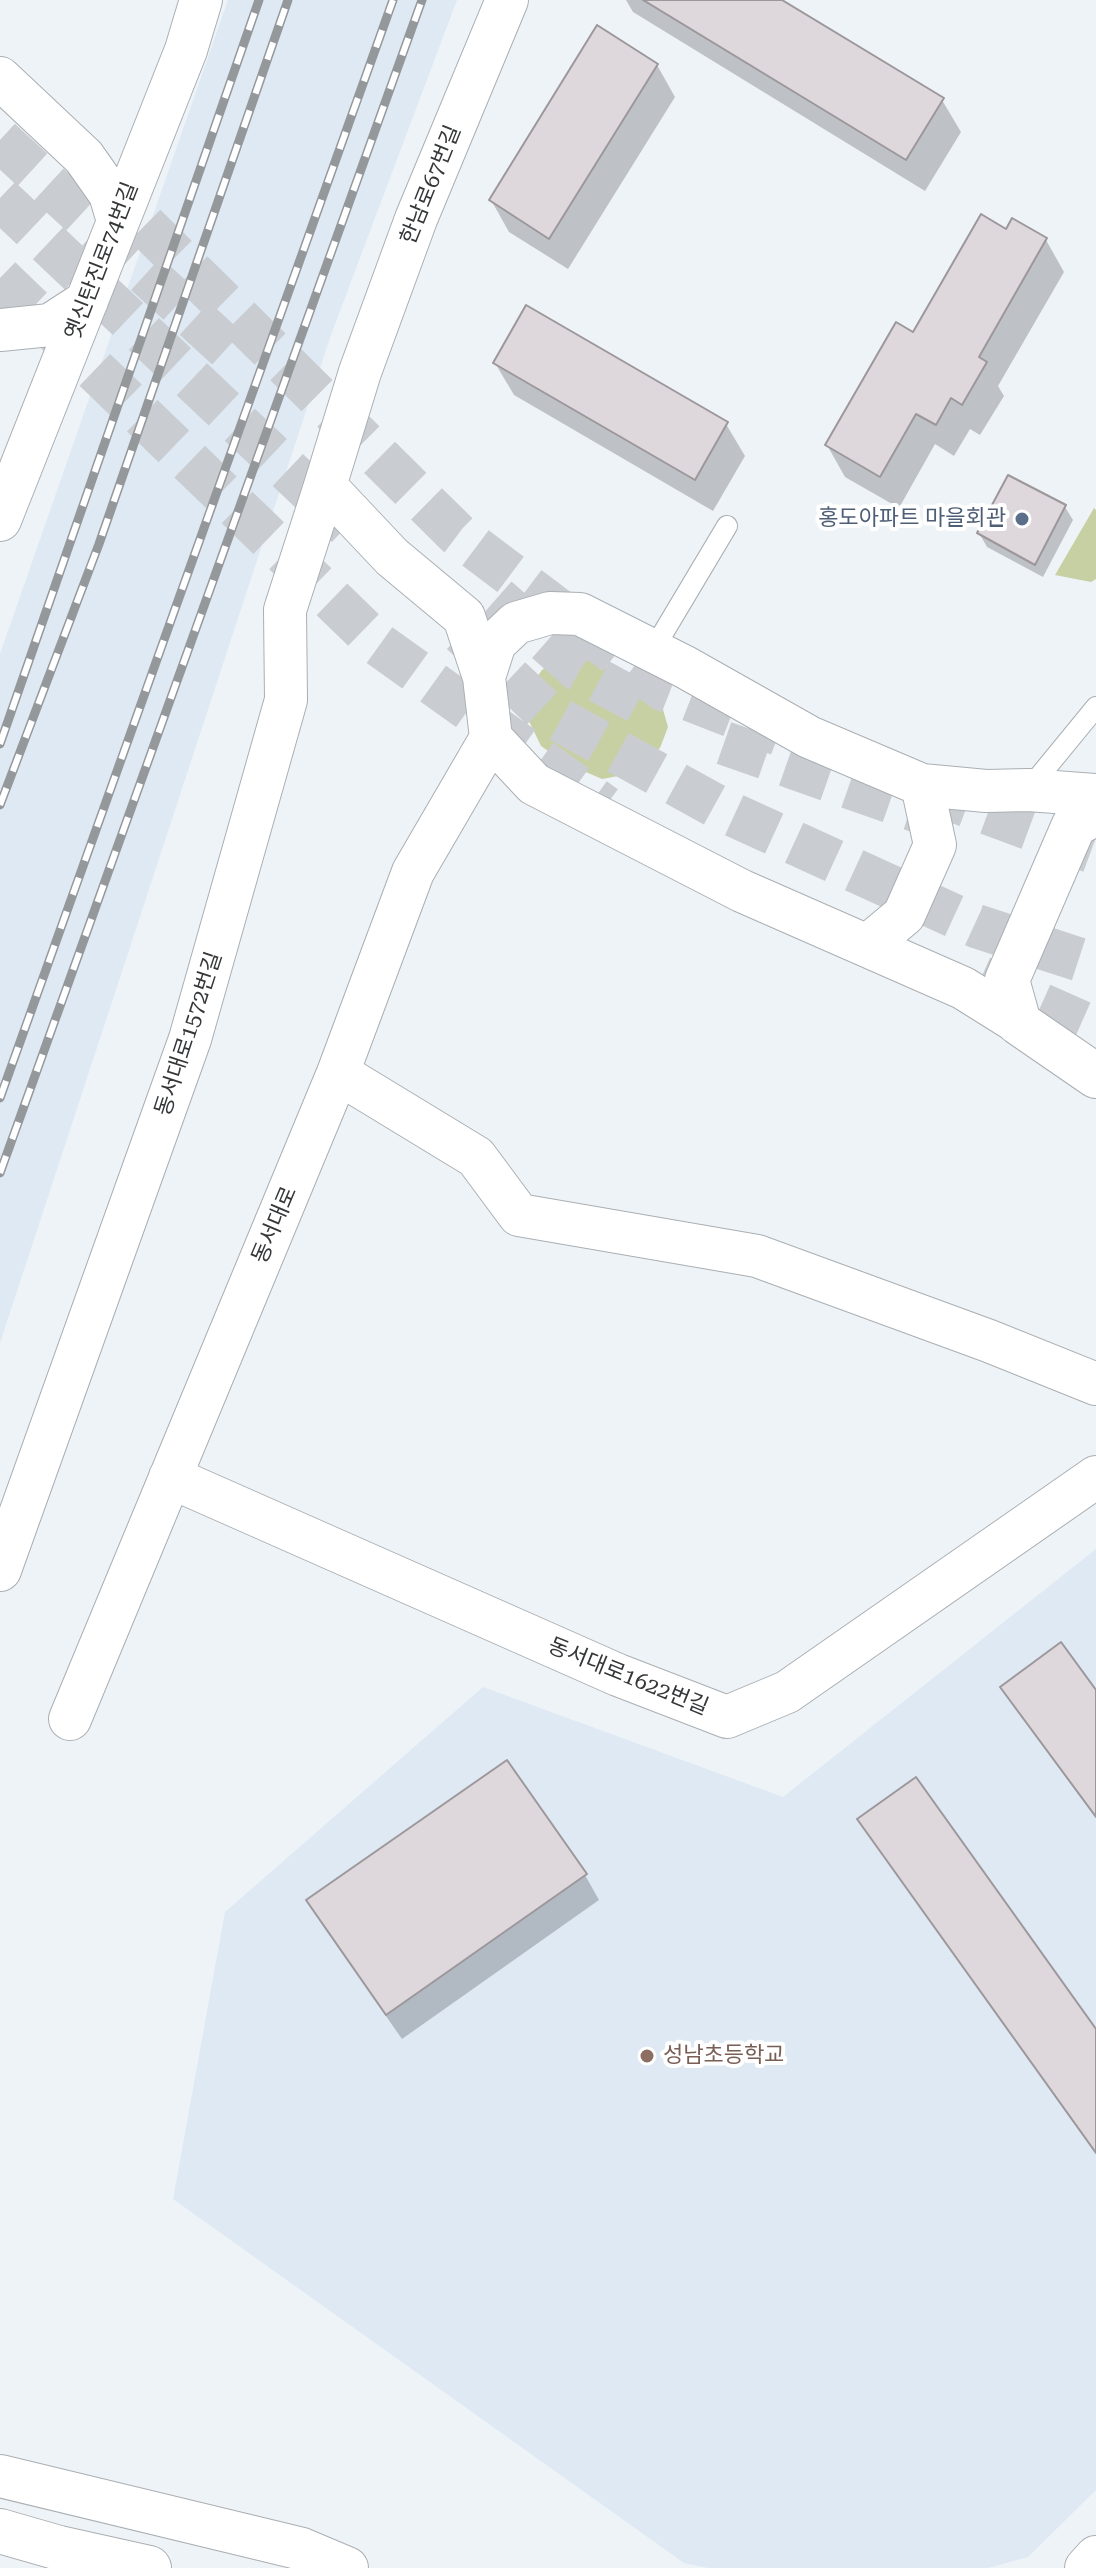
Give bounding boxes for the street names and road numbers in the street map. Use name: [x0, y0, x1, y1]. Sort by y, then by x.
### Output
street label: 한남로67번길: [395, 122, 467, 248]
street label: 옛신탄진로74번길: [60, 179, 144, 343]
street label: 동서대로1572번길: [150, 949, 228, 1119]
street label: 동서대로: [247, 1183, 303, 1267]
street label: 동서대로1622번길: [544, 1633, 712, 1721]

